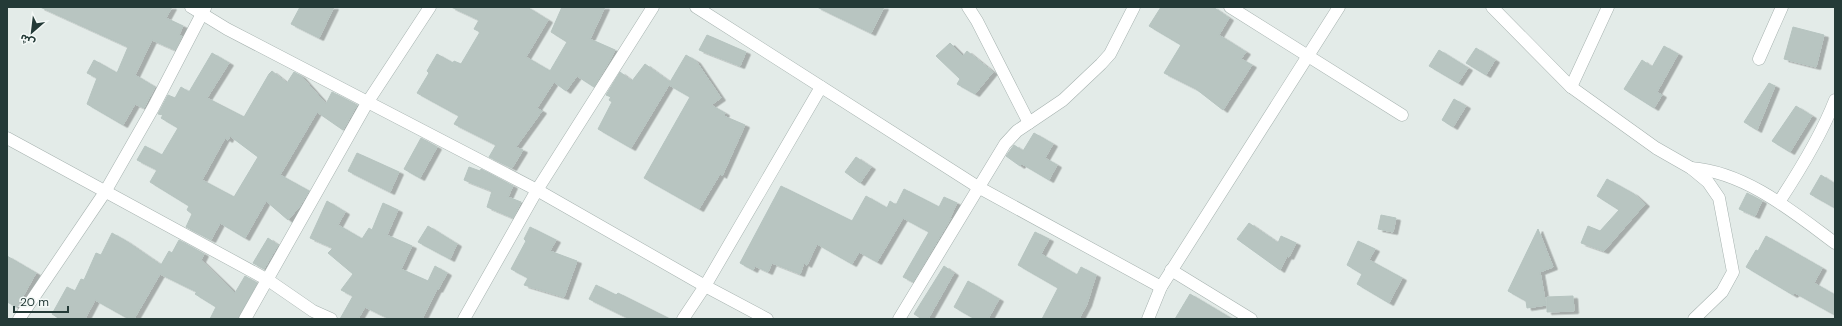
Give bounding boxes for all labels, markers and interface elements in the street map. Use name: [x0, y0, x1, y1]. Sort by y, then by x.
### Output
north arrow: [12, 12, 52, 52]
text: ش: [17, 31, 37, 51]
scale bar: [14, 288, 68, 314]
text: 20 m: [20, 294, 49, 310]

